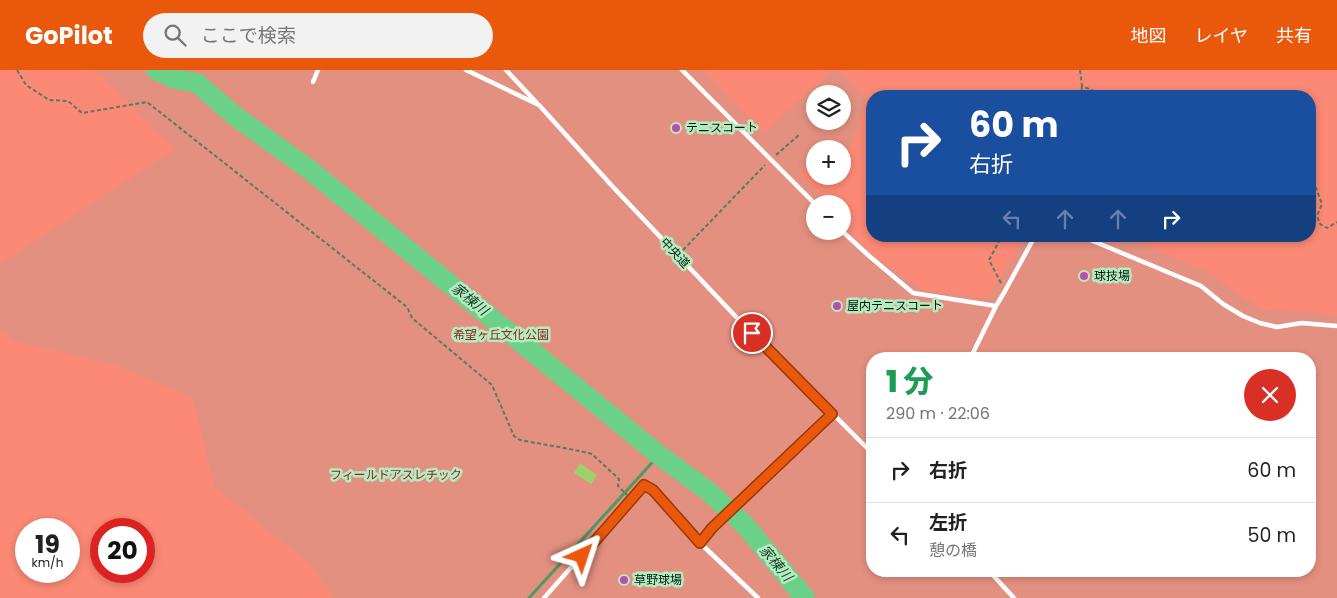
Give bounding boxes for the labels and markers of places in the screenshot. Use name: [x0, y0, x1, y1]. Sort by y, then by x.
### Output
place label: テニスコート: [686, 119, 758, 136]
marker: テニスコート: [670, 122, 682, 134]
place label: 球技場: [1094, 267, 1130, 284]
marker: 球技場: [1078, 270, 1090, 282]
place label: 屋内テニスコート: [847, 297, 943, 314]
marker: 屋内テニスコート: [831, 300, 843, 312]
pin: [731, 312, 773, 354]
place label: 草野球場: [634, 571, 682, 588]
marker: 草野球場: [618, 574, 630, 586]

